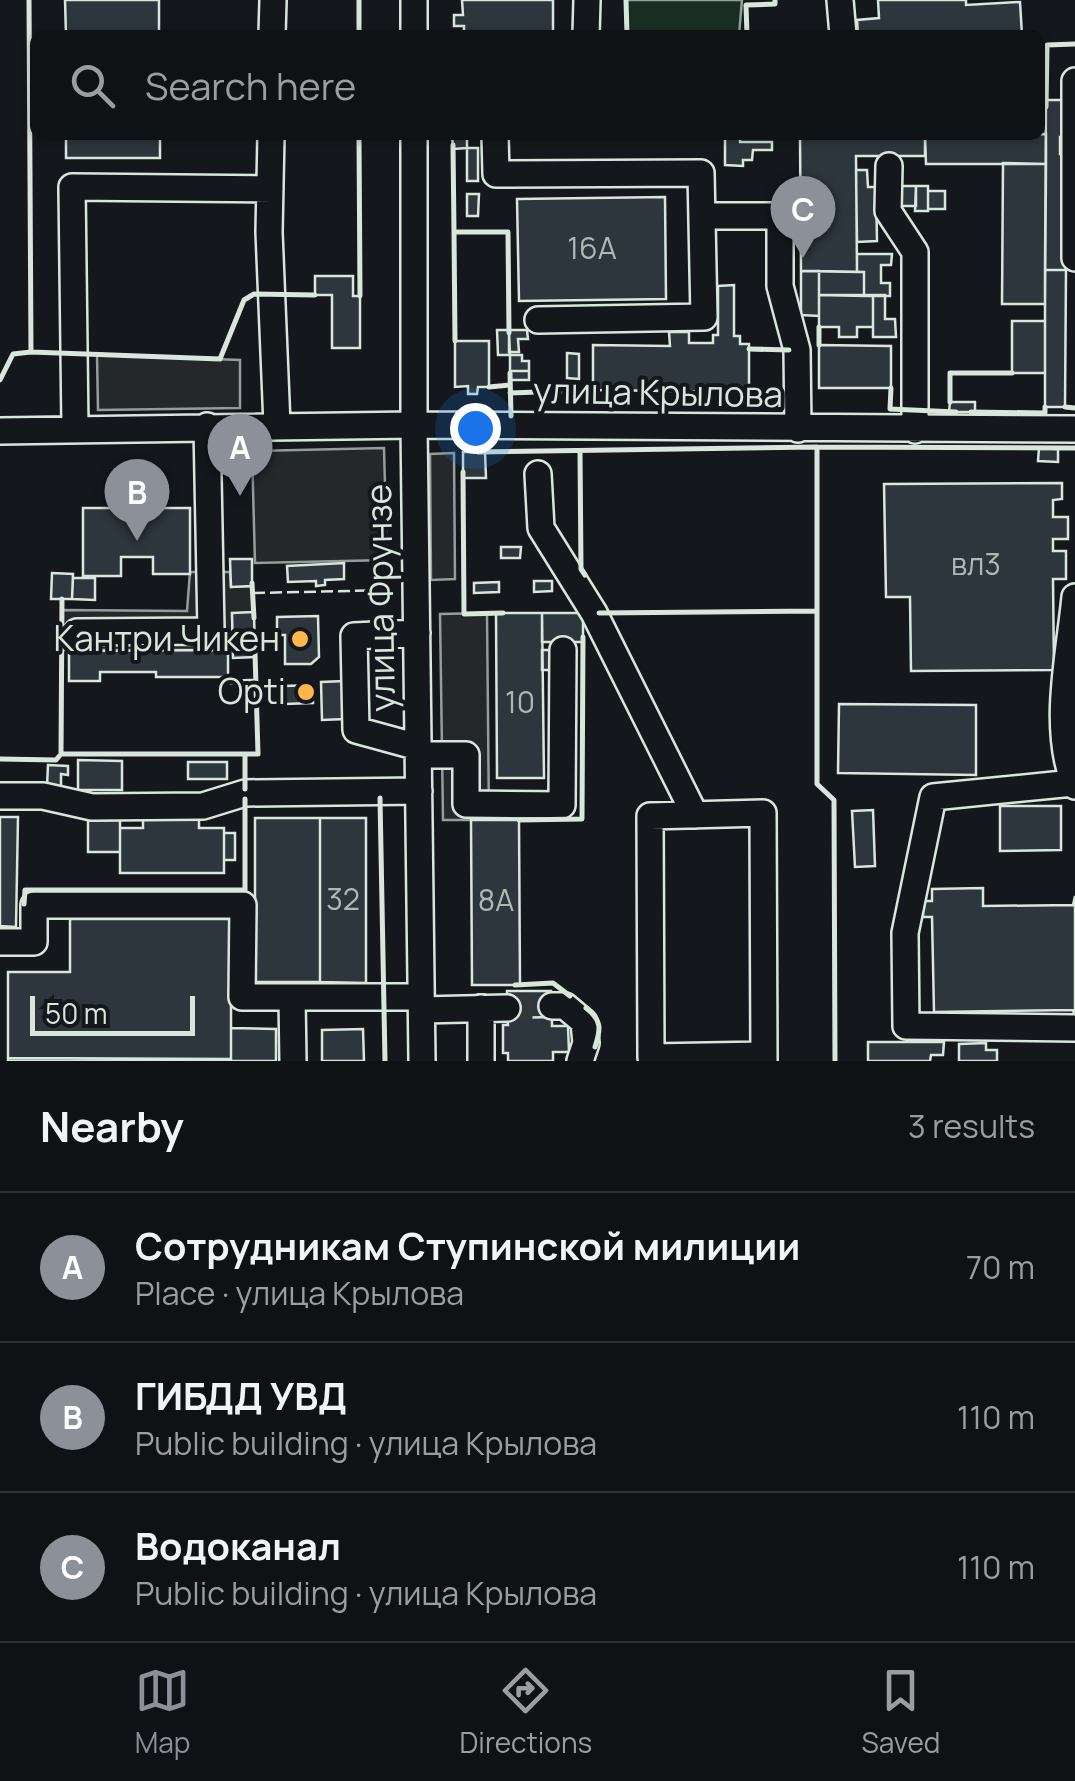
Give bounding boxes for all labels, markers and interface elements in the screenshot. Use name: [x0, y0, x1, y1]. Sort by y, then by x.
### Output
search box: [30, 30, 1045, 140]
icon: search: [65, 58, 120, 113]
text: Search here: [145, 59, 356, 111]
pin: C: [770, 176, 836, 258]
house number: 16А: [567, 227, 617, 268]
street label: улица Крылова: [533, 366, 783, 418]
your location: [450, 403, 501, 454]
pin: A: [208, 414, 272, 496]
pin: B: [104, 458, 170, 541]
street label: улица Фрунзе: [354, 484, 406, 712]
house number: вл3: [951, 543, 1001, 584]
place label: Кантри Чикен: [53, 614, 280, 662]
marker: Кантри Чикен: [289, 628, 311, 650]
place label: Opti: [218, 667, 286, 715]
marker: Opti: [295, 681, 317, 703]
house number: 10: [505, 681, 535, 722]
house number: 32: [326, 878, 360, 919]
house number: 8А: [478, 879, 514, 920]
scale bar: [30, 991, 195, 1036]
text: 50 m: [45, 994, 108, 1032]
text: Nearby: [40, 1097, 184, 1155]
text: 3 results: [908, 1104, 1035, 1148]
text: Сотрудникам Ступинской милиции: [135, 1219, 800, 1271]
text: A: [62, 1245, 83, 1289]
text: 70 m: [966, 1245, 1035, 1289]
text: Place · улица Крылова: [135, 1271, 464, 1315]
text: ГИБДД УВД: [135, 1369, 347, 1421]
text: B: [62, 1395, 83, 1439]
text: 110 m: [957, 1395, 1035, 1439]
text: Public building · улица Крылова: [135, 1421, 597, 1465]
text: Водоканал: [135, 1519, 341, 1571]
text: C: [61, 1545, 84, 1589]
text: 110 m: [957, 1545, 1035, 1589]
text: Public building · улица Крылова: [135, 1571, 597, 1615]
tab: Map: [135, 1663, 190, 1761]
tab: Directions: [460, 1663, 592, 1761]
tab: Saved: [861, 1663, 940, 1761]

